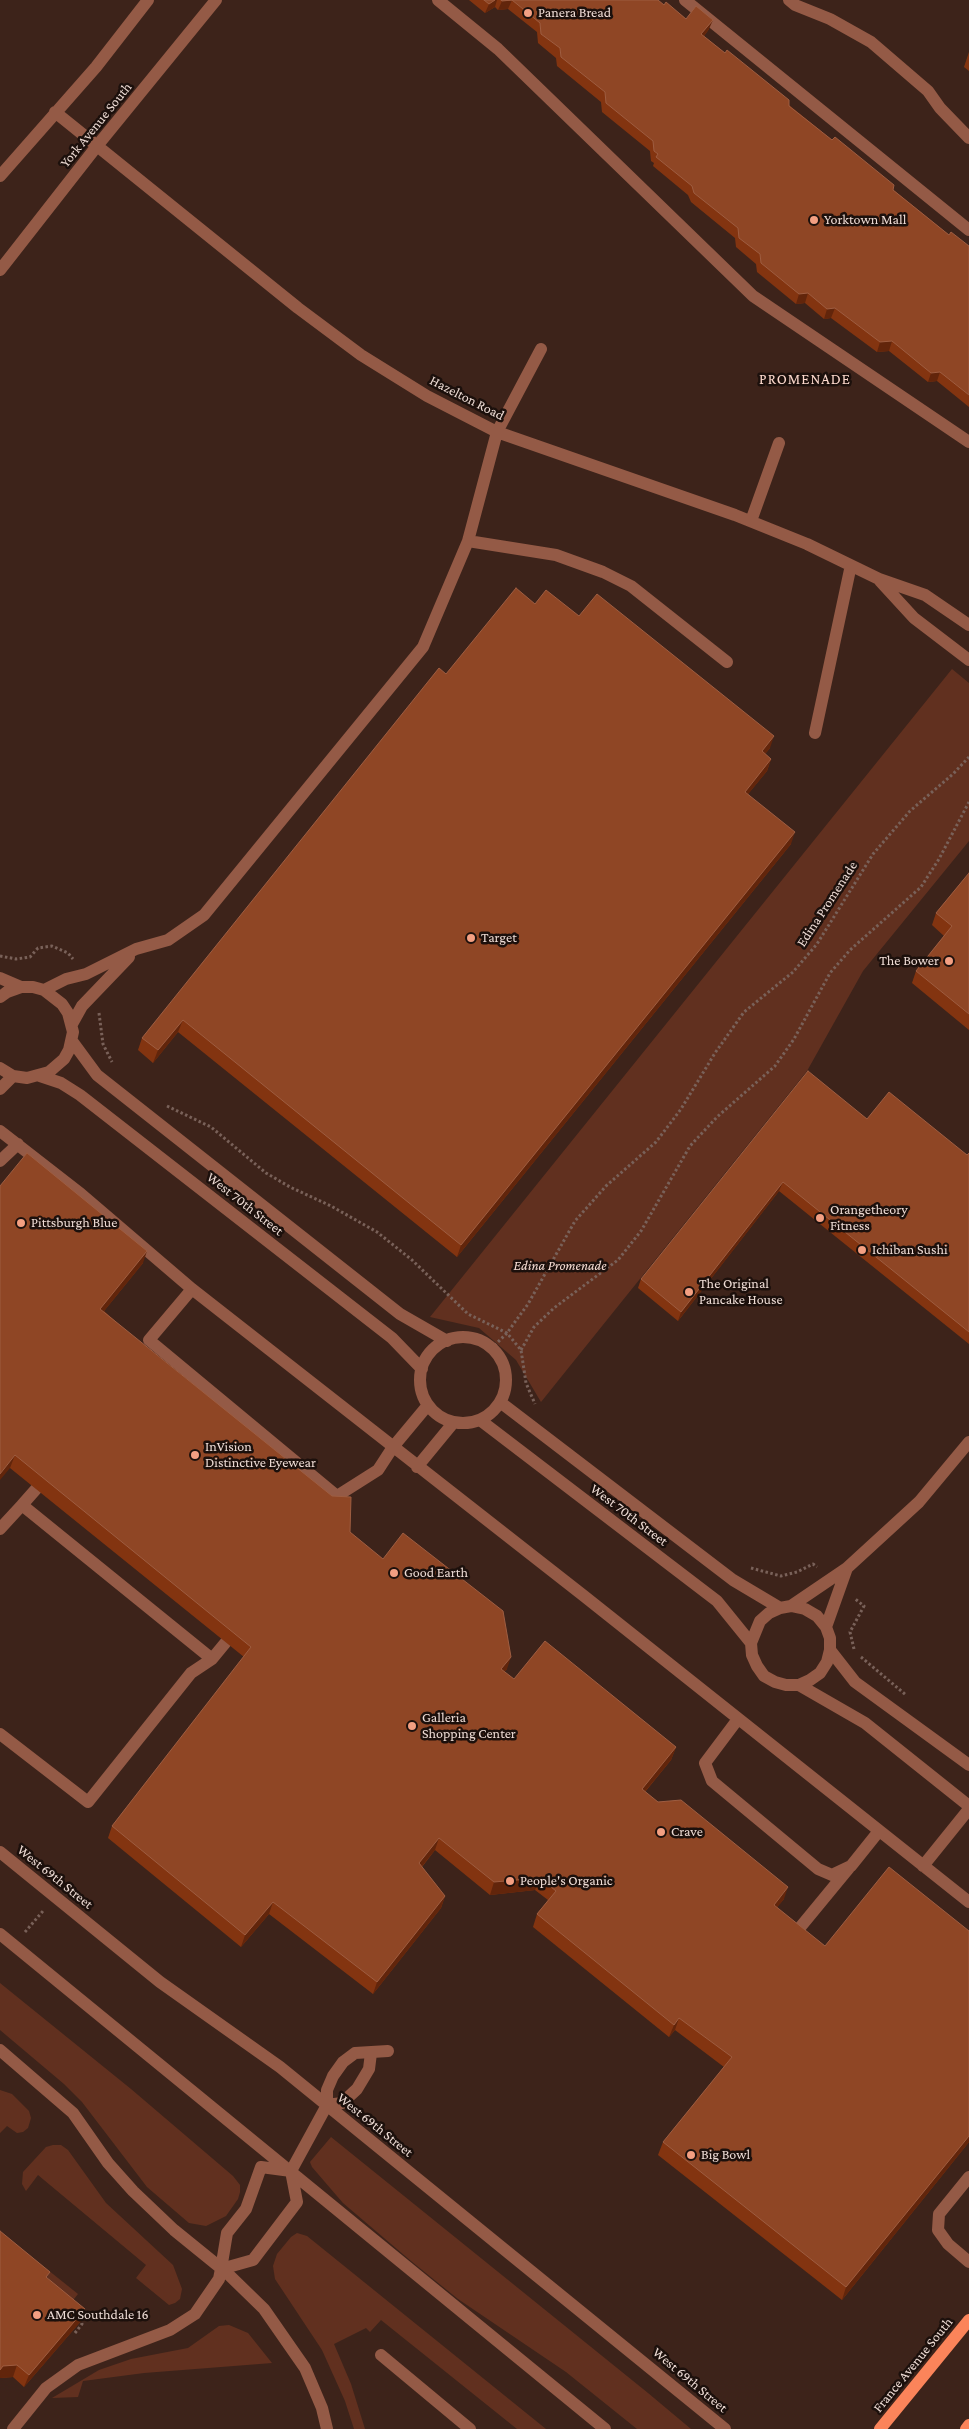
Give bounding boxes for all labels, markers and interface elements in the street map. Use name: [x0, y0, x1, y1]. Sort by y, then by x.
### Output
place label: Panera Bread: [538, 5, 611, 21]
marker: Panera Bread: [522, 7, 534, 19]
street label: York Avenue South: [57, 79, 135, 171]
place label: Yorktown Mall: [824, 212, 906, 228]
marker: Yorktown Mall: [808, 214, 820, 226]
district label: PROMENADE: [758, 370, 852, 388]
street label: Hazelton Road: [427, 372, 507, 424]
street label: Edina Promenade: [793, 858, 861, 950]
place label: Target: [481, 930, 517, 946]
marker: Target: [465, 932, 477, 944]
place label: The Bower: [879, 953, 939, 969]
marker: The Bower: [943, 955, 955, 967]
street label: West 70th Street: [203, 1169, 287, 1239]
place label: Orangetheory Fitness: [830, 1202, 908, 1234]
marker: Orangetheory Fitness: [814, 1212, 826, 1224]
place label: Pittsburgh Blue: [31, 1215, 117, 1231]
marker: Pittsburgh Blue: [15, 1217, 27, 1229]
place label: Ichiban Sushi: [872, 1242, 948, 1258]
marker: Ichiban Sushi: [856, 1244, 868, 1256]
park label: Edina Promenade: [514, 1258, 606, 1274]
place label: The Original Pancake House: [699, 1276, 783, 1308]
marker: The Original Pancake House: [683, 1286, 695, 1298]
place label: InVision Distinctive Eyewear: [205, 1439, 316, 1471]
marker: InVision Distinctive Eyewear: [189, 1449, 201, 1461]
street label: West 70th Street: [587, 1480, 671, 1550]
place label: Good Earth: [404, 1565, 468, 1581]
marker: Good Earth: [388, 1567, 400, 1579]
place label: Galleria Shopping Center: [422, 1710, 516, 1742]
marker: Galleria Shopping Center: [406, 1720, 418, 1732]
place label: Crave: [671, 1824, 703, 1840]
marker: Crave: [655, 1826, 667, 1838]
street label: West 69th Street: [14, 1841, 96, 1913]
place label: People's Organic: [520, 1873, 613, 1889]
marker: People's Organic: [504, 1875, 516, 1887]
street label: West 69th Street: [334, 2089, 416, 2161]
place label: Big Bowl: [701, 2147, 750, 2163]
marker: Big Bowl: [685, 2149, 697, 2161]
place label: AMC Southdale 16: [47, 2307, 149, 2323]
marker: AMC Southdale 16: [31, 2309, 43, 2321]
street label: France Avenue South: [870, 2314, 956, 2416]
street label: West 69th Street: [649, 2344, 731, 2416]

